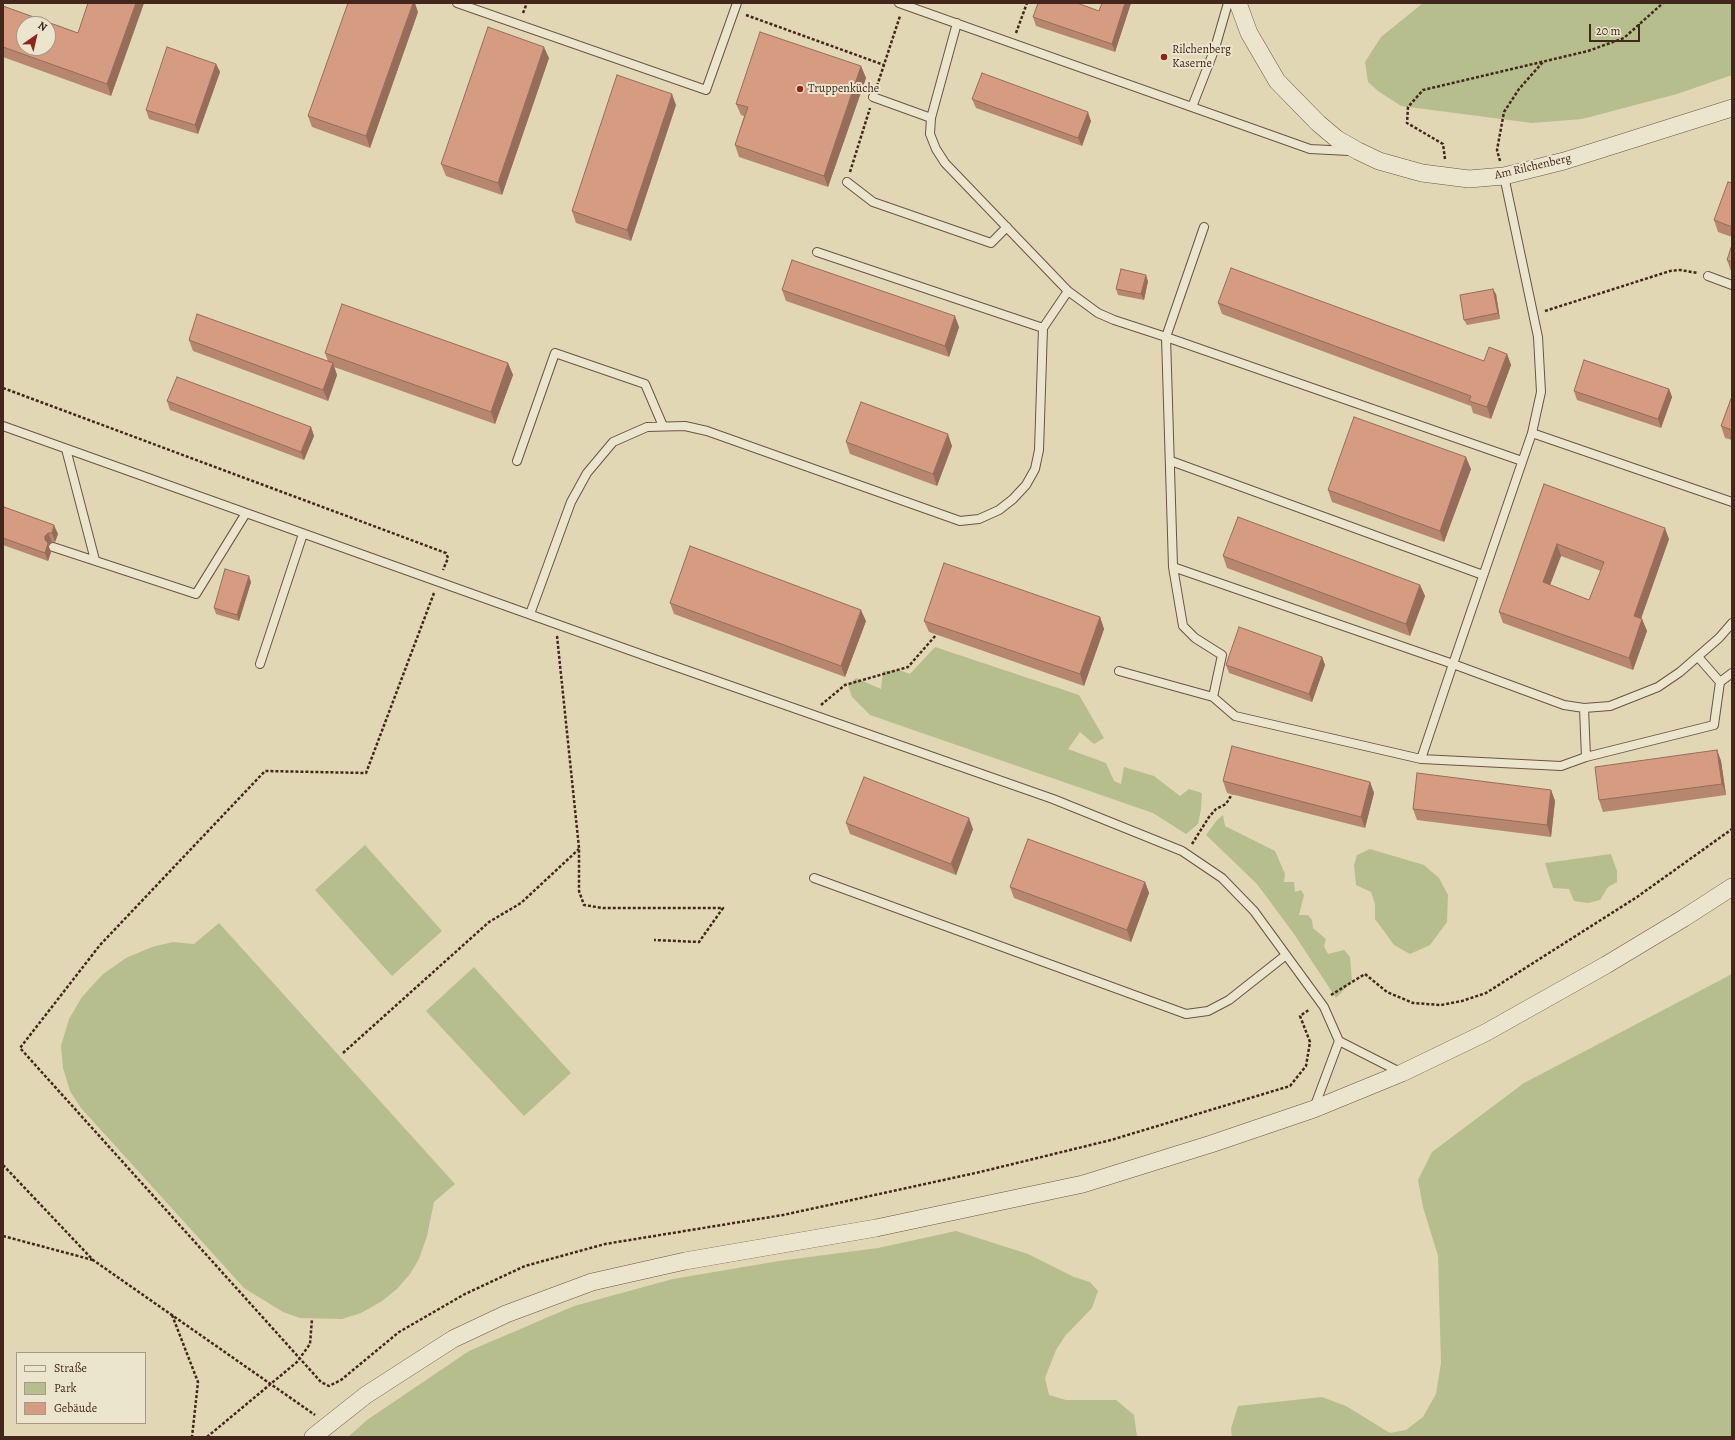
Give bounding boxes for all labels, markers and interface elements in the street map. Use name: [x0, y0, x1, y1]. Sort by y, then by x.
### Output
north arrow: [16, 16, 56, 56]
scale bar: [1591, 16, 1642, 42]
text: N: [35, 18, 50, 35]
text: 20 m: [1596, 23, 1620, 39]
place label: Rilchenberg Kaserne: [1172, 43, 1231, 71]
marker: Rilchenberg Kaserne: [1159, 52, 1169, 62]
place label: Truppenküche: [808, 82, 879, 96]
marker: Truppenküche: [795, 84, 805, 94]
street label: Am Rilchenberg: [1493, 151, 1573, 183]
legend: [16, 1352, 146, 1424]
text: Straße: [54, 1360, 87, 1376]
text: Park: [54, 1380, 77, 1396]
text: Gebäude: [54, 1400, 97, 1416]

